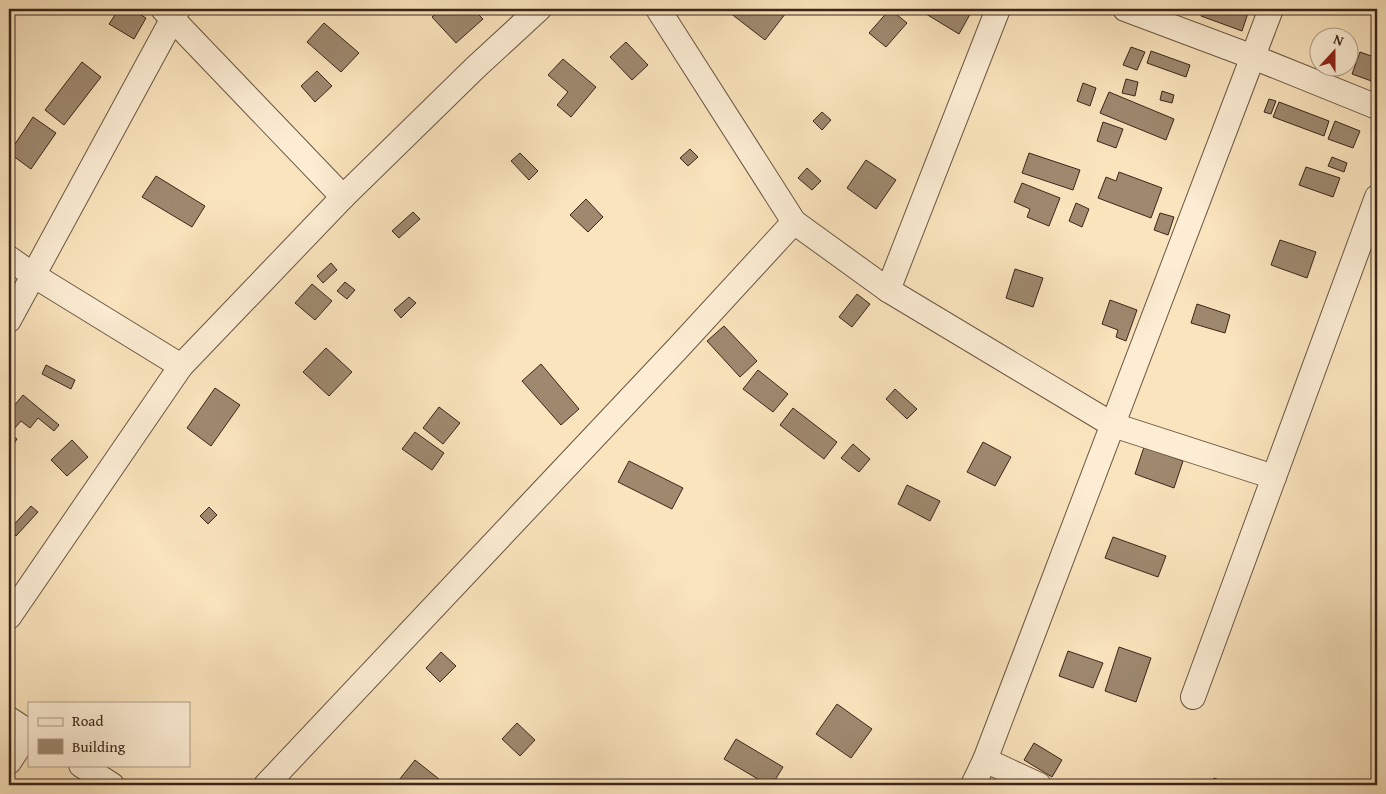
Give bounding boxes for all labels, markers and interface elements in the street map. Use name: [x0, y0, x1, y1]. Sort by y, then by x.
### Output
north arrow: [1308, 28, 1358, 78]
text: N: [1331, 29, 1347, 51]
legend: [28, 702, 190, 766]
text: Road: [72, 710, 103, 731]
text: Building: [72, 736, 126, 757]

